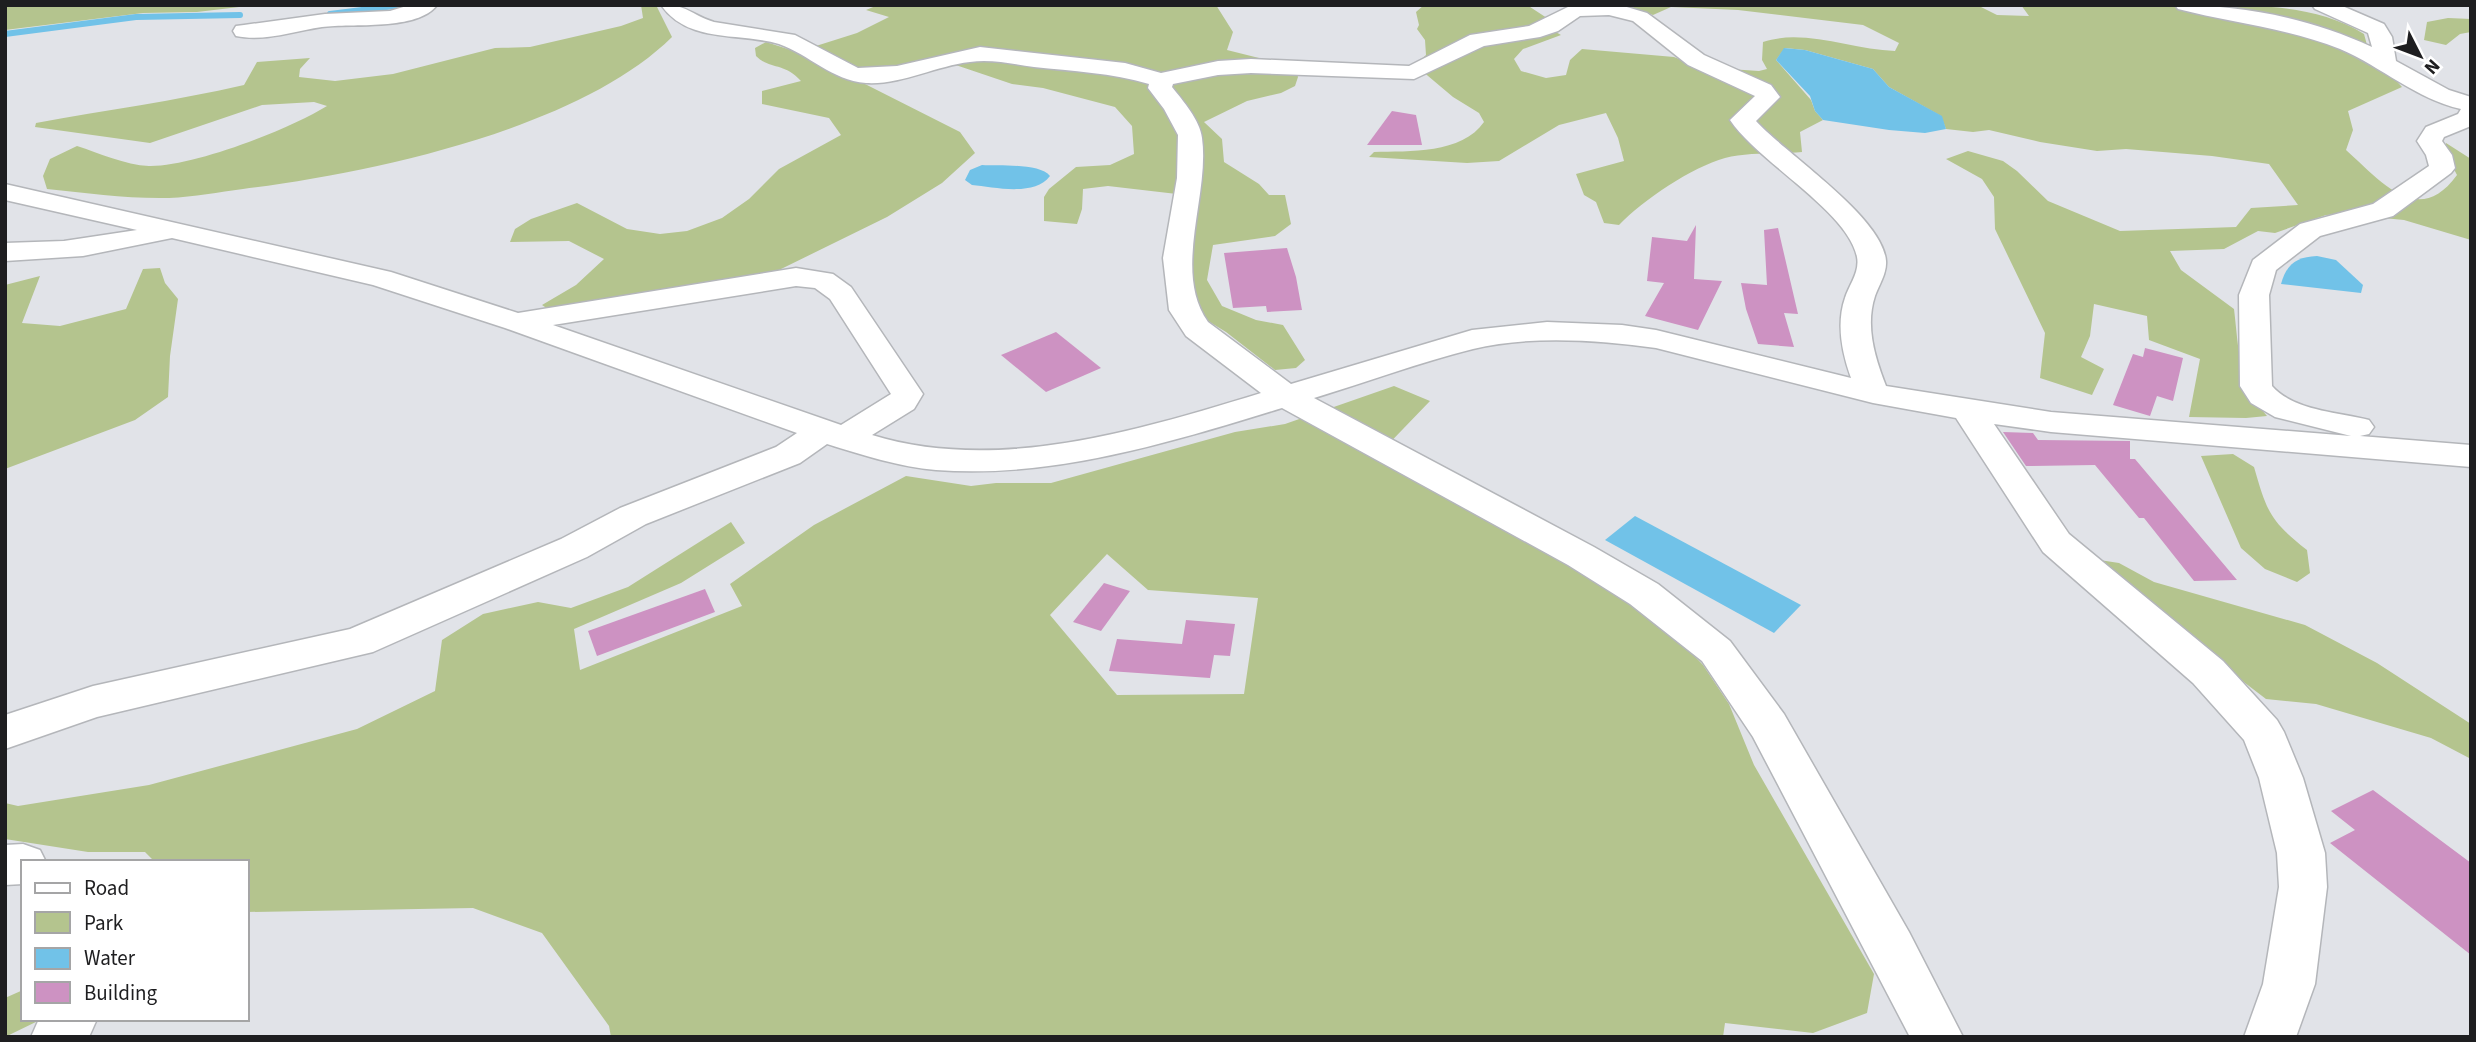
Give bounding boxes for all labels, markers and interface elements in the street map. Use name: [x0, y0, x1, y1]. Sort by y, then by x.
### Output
north arrow: [2385, 21, 2455, 91]
text: N: [2417, 53, 2446, 80]
legend: [21, 860, 248, 1021]
text: Road: [84, 873, 129, 903]
text: Park: [84, 908, 124, 938]
text: Water: [84, 943, 136, 973]
text: Building: [84, 978, 158, 1008]

